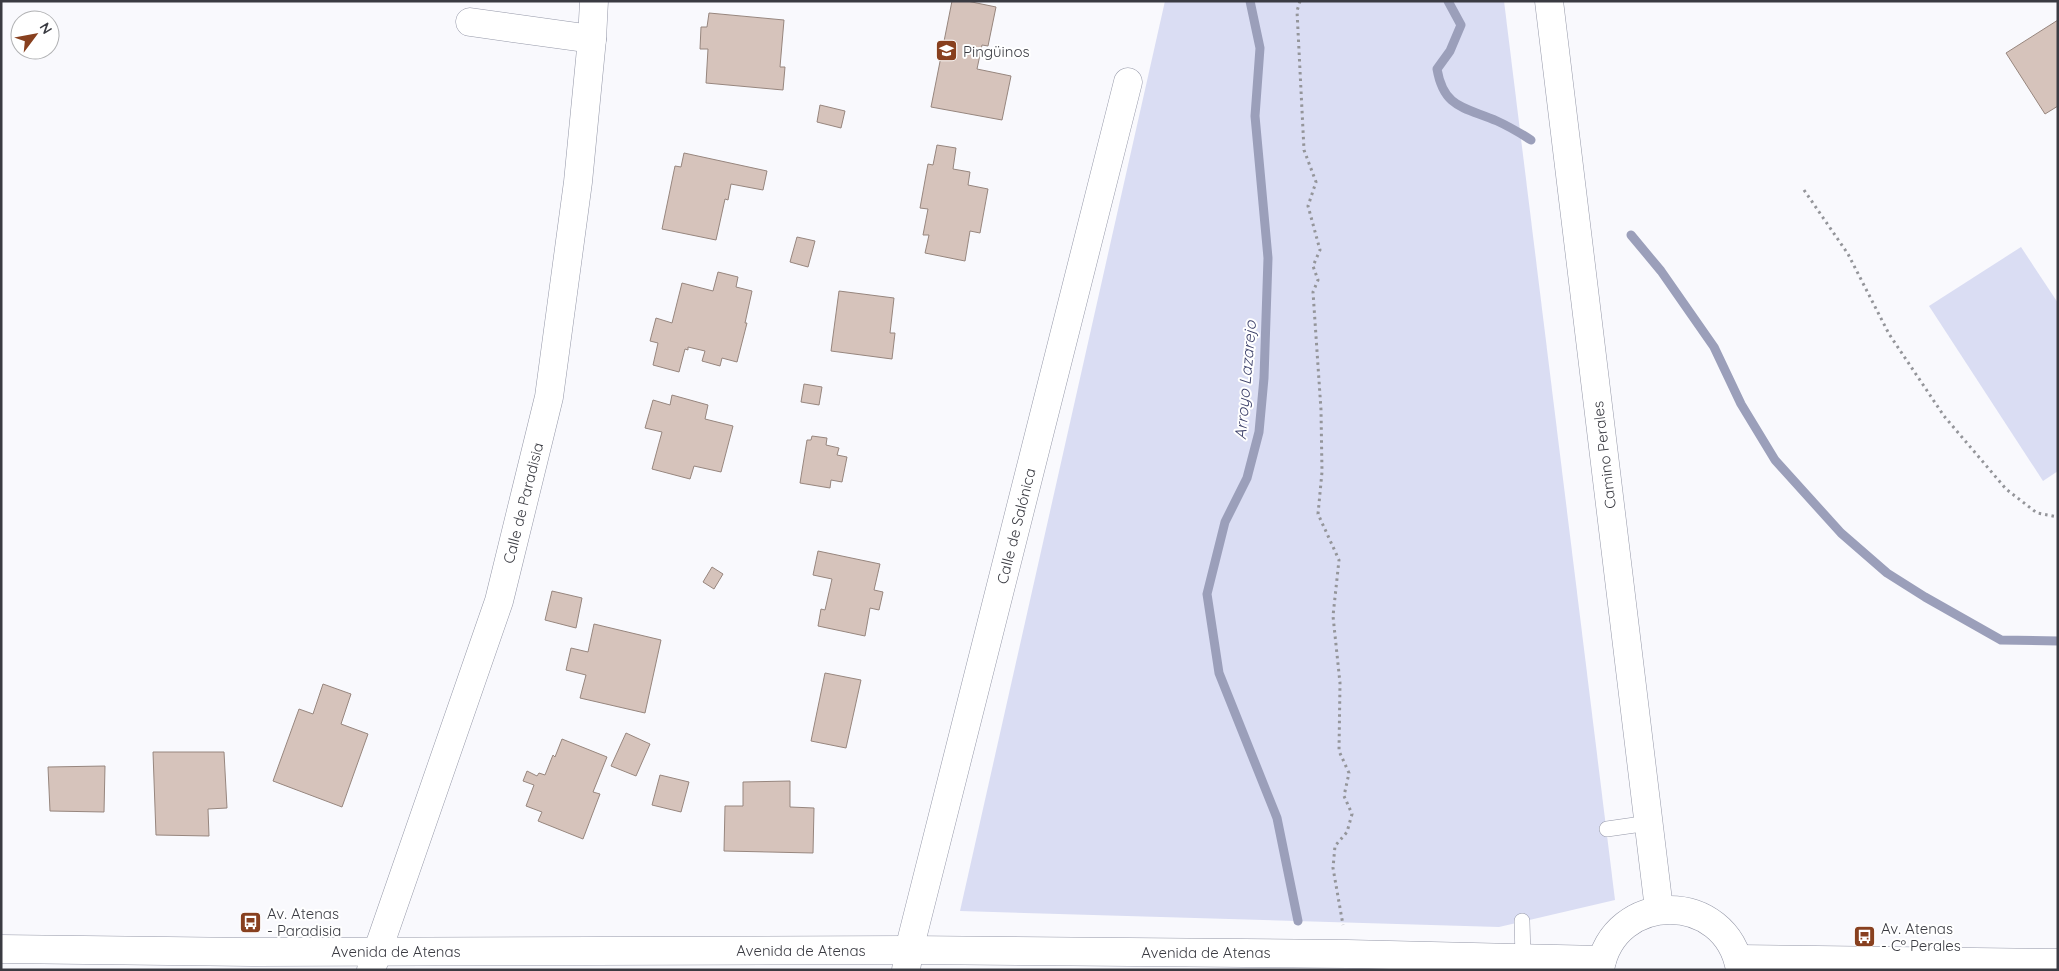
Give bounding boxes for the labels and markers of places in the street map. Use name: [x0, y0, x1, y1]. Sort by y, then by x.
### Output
school or university icon: Pingüinos: [935, 39, 959, 63]
place label: Pingüinos: [963, 42, 1030, 61]
place label: Av. Atenas - Paradisia: [267, 904, 341, 940]
bus stop icon: Av. Atenas - Paradisia: [239, 910, 263, 934]
place label: Av. Atenas - Cº Perales: [1881, 919, 1961, 955]
bus stop icon: Av. Atenas - Cº Perales: [1853, 925, 1877, 949]

